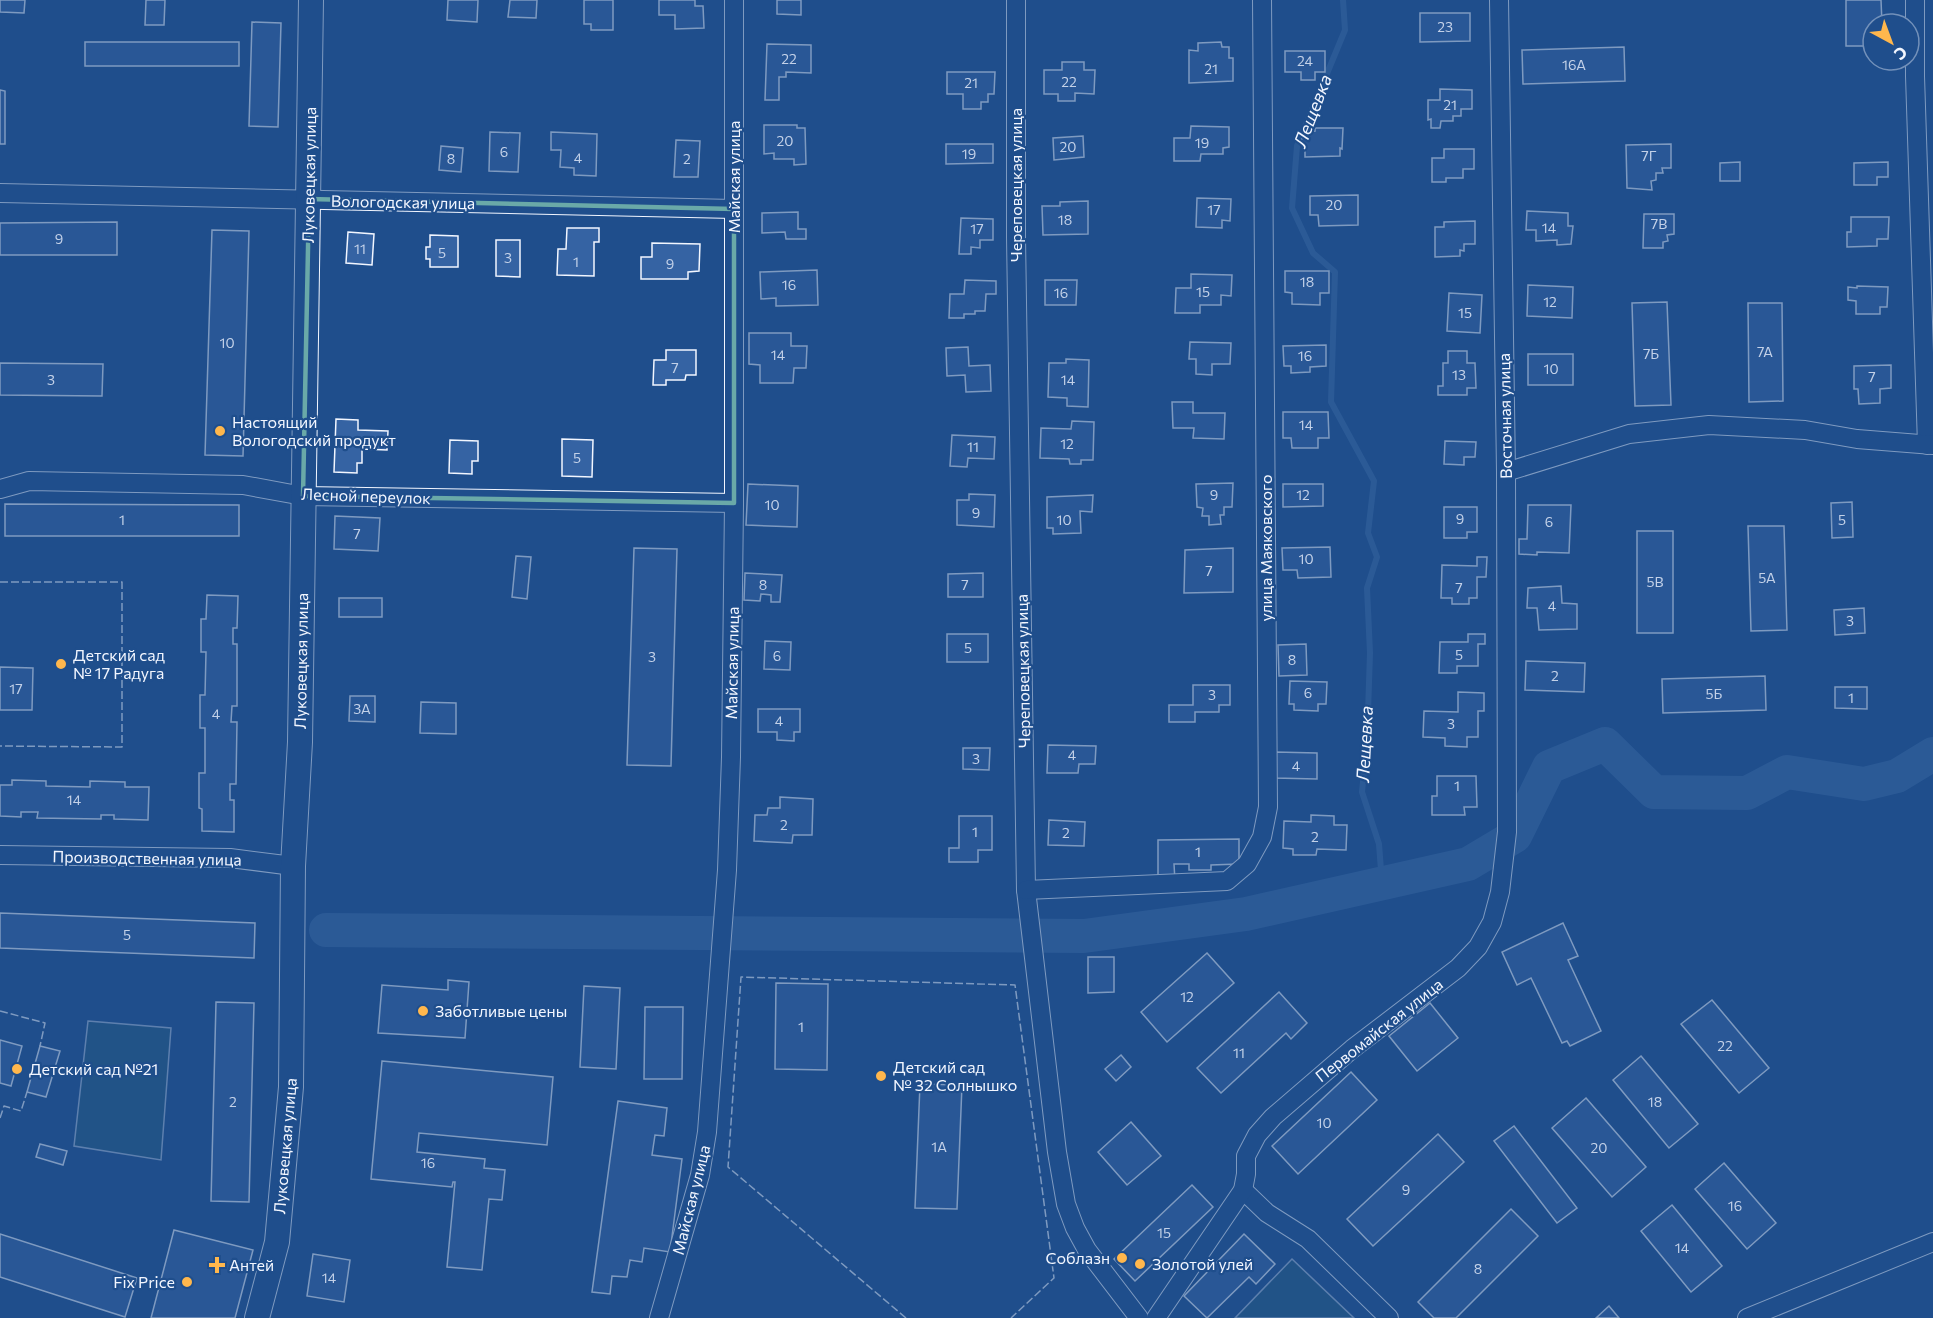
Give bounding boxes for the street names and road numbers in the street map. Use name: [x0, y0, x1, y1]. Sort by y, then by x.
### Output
street label: Луковецкая улица: [298, 107, 319, 243]
street label: Череповецкая улица: [1006, 108, 1025, 262]
street label: Майская улица: [724, 121, 743, 233]
street label: Вологодская улица: [331, 191, 475, 212]
street label: Восточная улица: [1494, 353, 1515, 479]
street label: улица Маяковского: [1256, 474, 1275, 622]
street label: Лесной переулок: [301, 484, 432, 507]
street label: Луковецкая улица: [290, 593, 311, 729]
street label: Череповецкая улица: [1012, 594, 1033, 748]
street label: Майская улица: [721, 607, 742, 719]
street label: Производственная улица: [52, 846, 242, 869]
street label: Первомайская улица: [1311, 974, 1446, 1085]
street label: Луковецкая улица: [269, 1077, 300, 1215]
street label: Майская улица: [668, 1143, 713, 1257]

